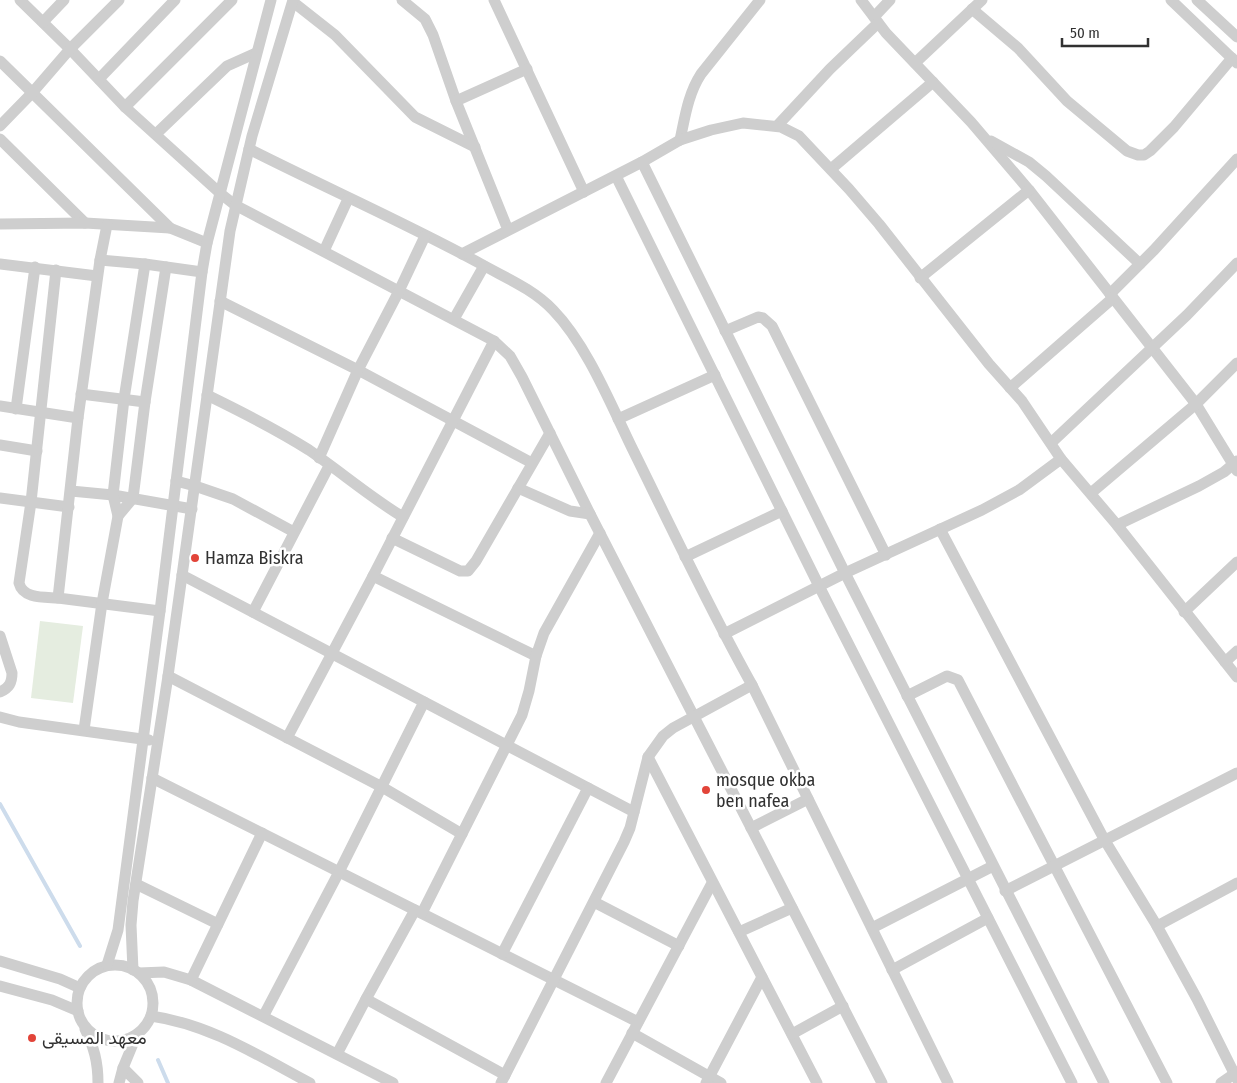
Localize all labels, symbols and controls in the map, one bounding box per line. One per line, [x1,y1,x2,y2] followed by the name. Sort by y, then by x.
[1062,15,1148,47] scale bar
[1070,24,1100,42] text: 50 m
[205,547,304,569] place label: Hamza Biskra
[189,552,201,564] marker: Hamza Biskra
[716,769,815,812] place label: mosque okba ben nafea
[700,784,712,796] marker: mosque okba ben nafea
[42,1027,147,1049] place label: معهد المسيقى
[26,1032,38,1044] marker: معهد المسيقى

